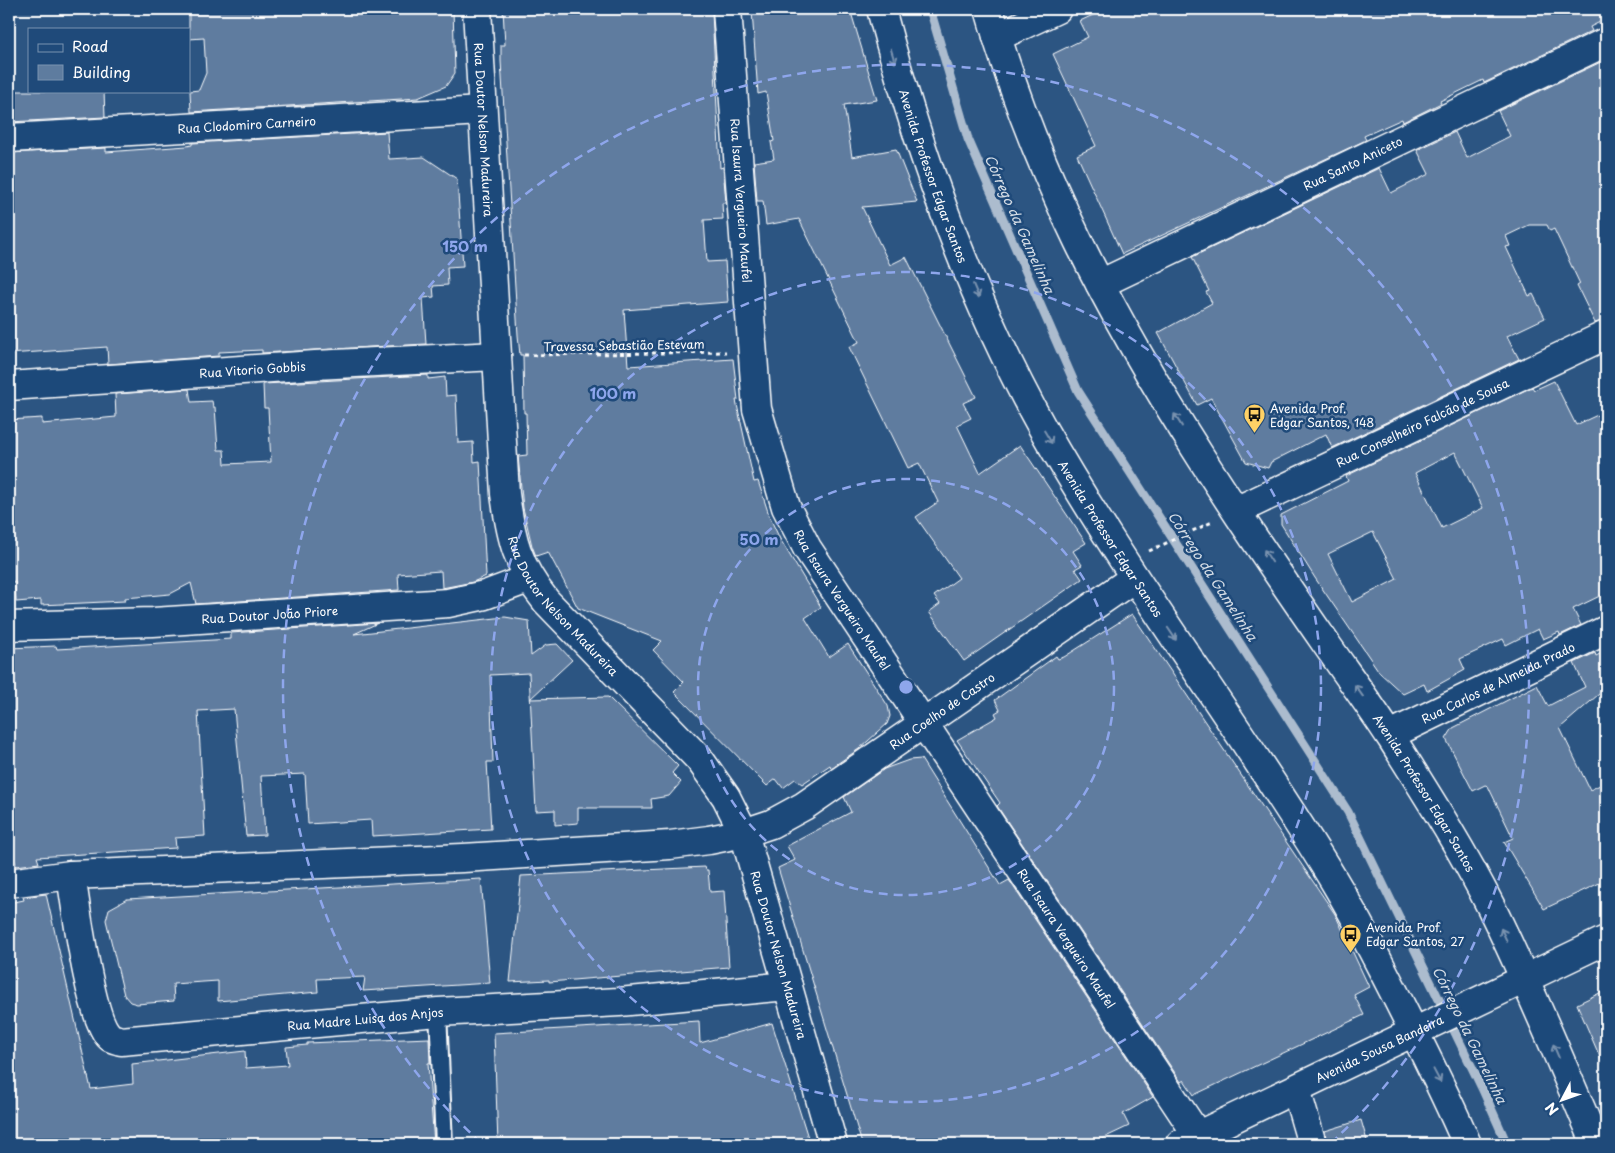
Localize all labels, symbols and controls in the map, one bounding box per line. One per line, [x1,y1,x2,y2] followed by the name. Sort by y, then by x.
[28,28,190,92] legend
[72,34,108,57] text: Road
[470,42,498,218] street label: Rua Doutor Nelson Madureira
[889,47,899,63] one-way arrow
[72,60,131,83] text: Building
[895,87,972,266] street label: Avenida Professor Edgar Santos
[177,111,317,137] street label: Rua Clodomiro Carneiro
[726,118,756,283] street label: Rua Isaura Vergueiro Maufel
[1300,132,1406,195] street label: Rua Santo Aniceto
[980,151,1061,298] water label: Córrego da Gamelinha
[442,234,488,257] text: 150 m
[973,284,982,299] one-way arrow
[543,335,705,355] street label: Travessa Sebastião Estevam
[199,357,307,382] street label: Rua Vitorio Gobbis
[1333,373,1512,471] street label: Rua Conselheiro Falcão de Sousa
[590,381,636,404] text: 100 m
[1270,399,1374,431] place label: Avenida Prof. Edgar Santos, 148
[1242,403,1266,434] bus stop icon: Avenida Prof. Edgar Santos, 148
[1173,414,1183,428] one-way arrow
[1044,429,1054,443] one-way arrow
[1054,457,1167,621] street label: Avenida Professor Edgar Santos
[1163,507,1264,646] water label: Córrego da Gamelinha
[790,526,895,674] street label: Rua Isaura Vergueiro Maufel
[740,527,778,550] text: 50 m
[504,534,623,680] street label: Rua Doutor Nelson Madureira
[1263,549,1273,563] one-way arrow
[201,601,339,628] street label: Rua Doutor João Priore
[1167,626,1177,640] one-way arrow
[1418,637,1578,728] street label: Rua Carlos de Almeida Prado
[885,668,999,754] street label: Rua Coelho de Castro
[897,678,915,696] centre of rings
[1354,684,1364,698] one-way arrow
[1369,710,1480,876] street label: Avenida Professor Edgar Santos
[1013,865,1120,1012] street label: Rua Isaura Vergueiro Maufel
[746,869,812,1042] street label: Rua Doutor Nelson Madureira
[1366,918,1464,950] place label: Avenida Prof. Edgar Santos, 27
[1338,922,1362,953] bus stop icon: Avenida Prof. Edgar Santos, 27
[1499,928,1509,943] one-way arrow
[1428,963,1513,1108] water label: Córrego da Gamelinha
[286,1003,444,1035] street label: Rua Madre Luisa dos Anjos
[1312,1010,1447,1087] street label: Avenida Sousa Bandeira
[1551,1044,1560,1059] one-way arrow
[1432,1068,1442,1083] one-way arrow
[1538,1076,1588,1126] north arrow
[1540,1098,1563,1120] text: N

